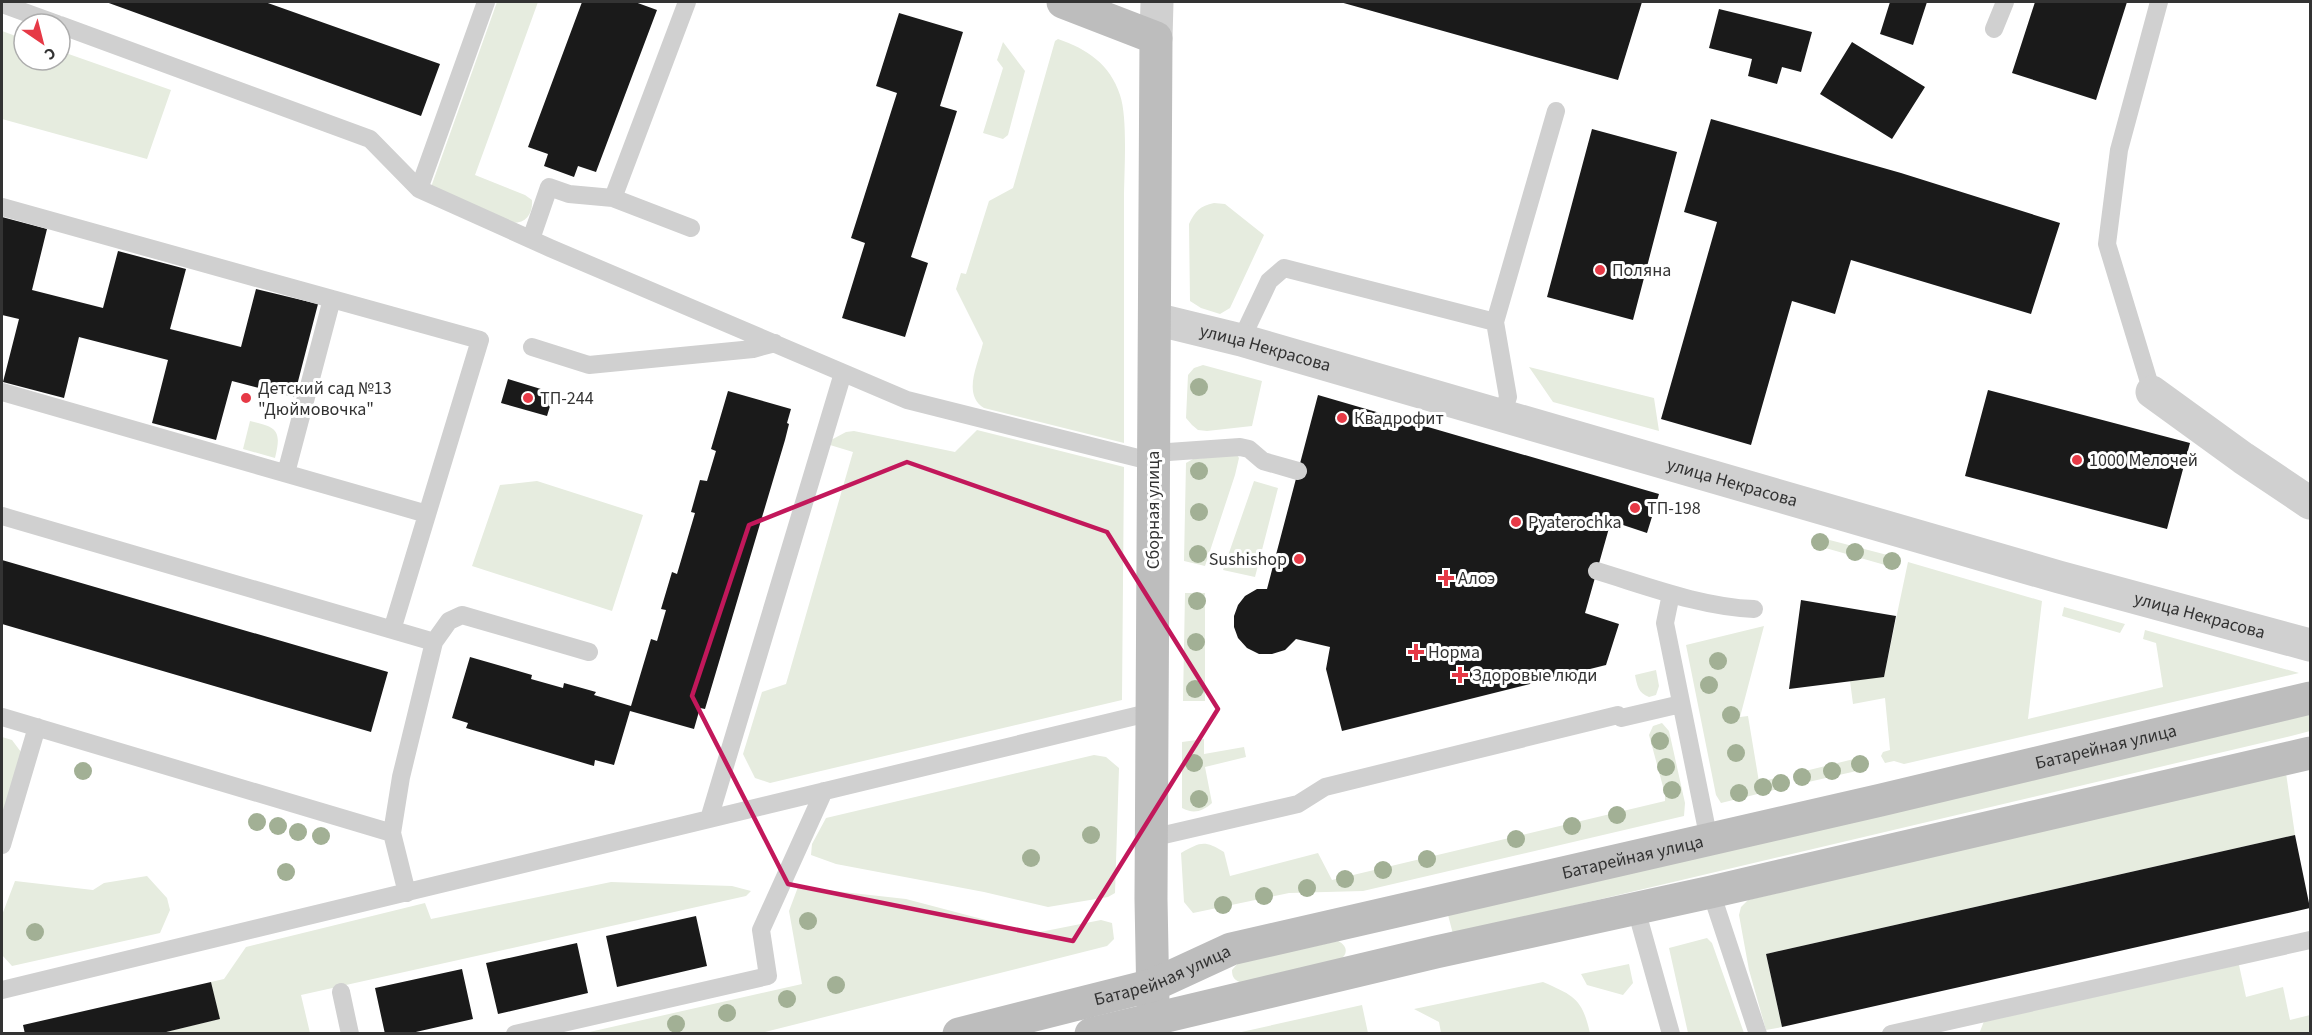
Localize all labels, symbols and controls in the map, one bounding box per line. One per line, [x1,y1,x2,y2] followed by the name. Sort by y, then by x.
[12,12,72,72] north arrow
[40,42,60,65] text: С
[1612,258,1671,283] place label: Поляна
[1593,263,1607,277] marker: Поляна
[1197,318,1334,378] street label: улица Некрасова
[258,376,392,422] place label: Детский сад №13 "Дюймовочка"
[540,386,594,411] place label: ТП-244
[239,391,253,405] marker: Детский сад №13 "Дюймовочка"
[521,391,535,405] marker: ТП-244
[1354,406,1444,431] place label: Квадрофит
[1335,411,1349,425] marker: Квадрофит
[2089,448,2198,473] place label: 1000 Мелочей
[1141,451,1166,569] street label: Сборная улица
[1664,452,1800,514] street label: улица Некрасова
[2070,453,2084,467] marker: 1000 Мелочей
[1647,496,1701,521] place label: ТП-198
[1628,501,1642,515] marker: ТП-198
[1528,510,1621,535] place label: Pyaterochka
[1509,515,1523,529] marker: Pyaterochka
[1209,547,1287,572] place label: Sushishop
[1292,552,1306,566] marker: Sushishop
[1458,566,1495,591] place label: Алоэ
[1439,571,1453,585] marker: Алоэ
[2131,586,2268,645] street label: улица Некрасова
[1428,640,1480,665] place label: Норма
[1409,645,1423,659] marker: Норма
[1472,663,1597,688] place label: Здоровые люди
[1453,668,1467,682] marker: Здоровые люди
[2033,718,2179,776] street label: Батарейная улица
[1559,829,1706,886] street label: Батарейная улица
[1091,939,1235,1012] street label: Батарейная улица

